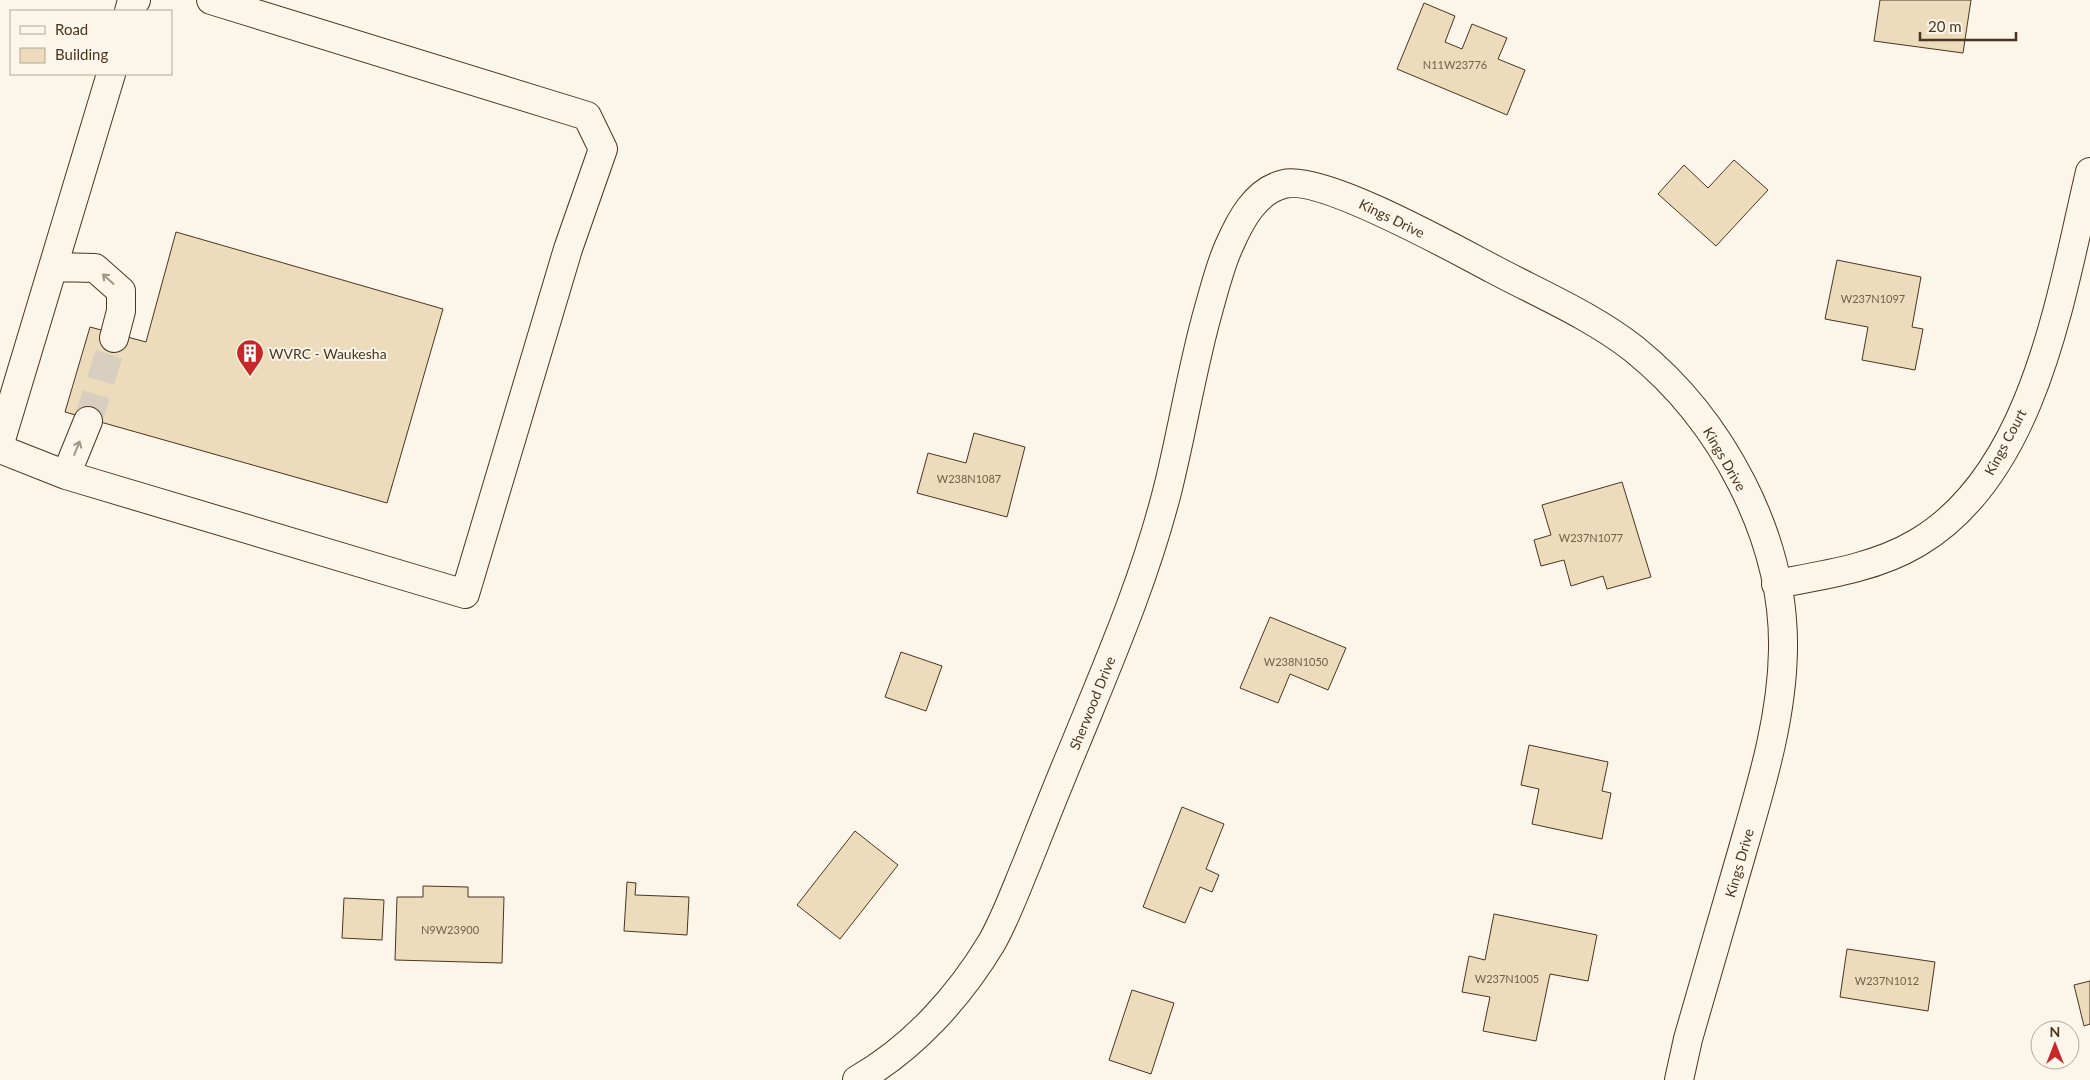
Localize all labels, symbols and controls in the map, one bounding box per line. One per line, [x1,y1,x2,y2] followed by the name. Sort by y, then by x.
[10,10,172,75] legend
[1920,10,2016,42] scale bar
[1928,17,1962,35] text: 20 m
[55,20,88,38] text: Road
[55,45,108,63] text: Building
[1423,58,1487,71] house number: N11W23776
[1356,195,1428,241] street label: Kings Drive
[101,273,114,285] one-way arrow
[1841,292,1905,305] house number: W237N1097
[235,338,265,377] building icon: WVRC - Waukesha
[269,345,387,362] place label: WVRC - Waukesha
[1980,406,2030,478] street label: Kings Court
[1700,424,1750,494] street label: Kings Drive
[73,441,82,456] one-way arrow
[937,472,1001,485] house number: W238N1087
[1559,531,1623,544] house number: W237N1077
[1066,654,1118,752] street label: Sherwood Drive
[1264,655,1329,668] house number: W238N1050
[1721,827,1757,899] street label: Kings Drive
[421,923,480,936] house number: N9W23900
[1475,972,1539,985] house number: W237N1005
[1855,974,1919,987] house number: W237N1012
[2030,1020,2080,1070] north arrow
[2050,1023,2060,1040] text: N

